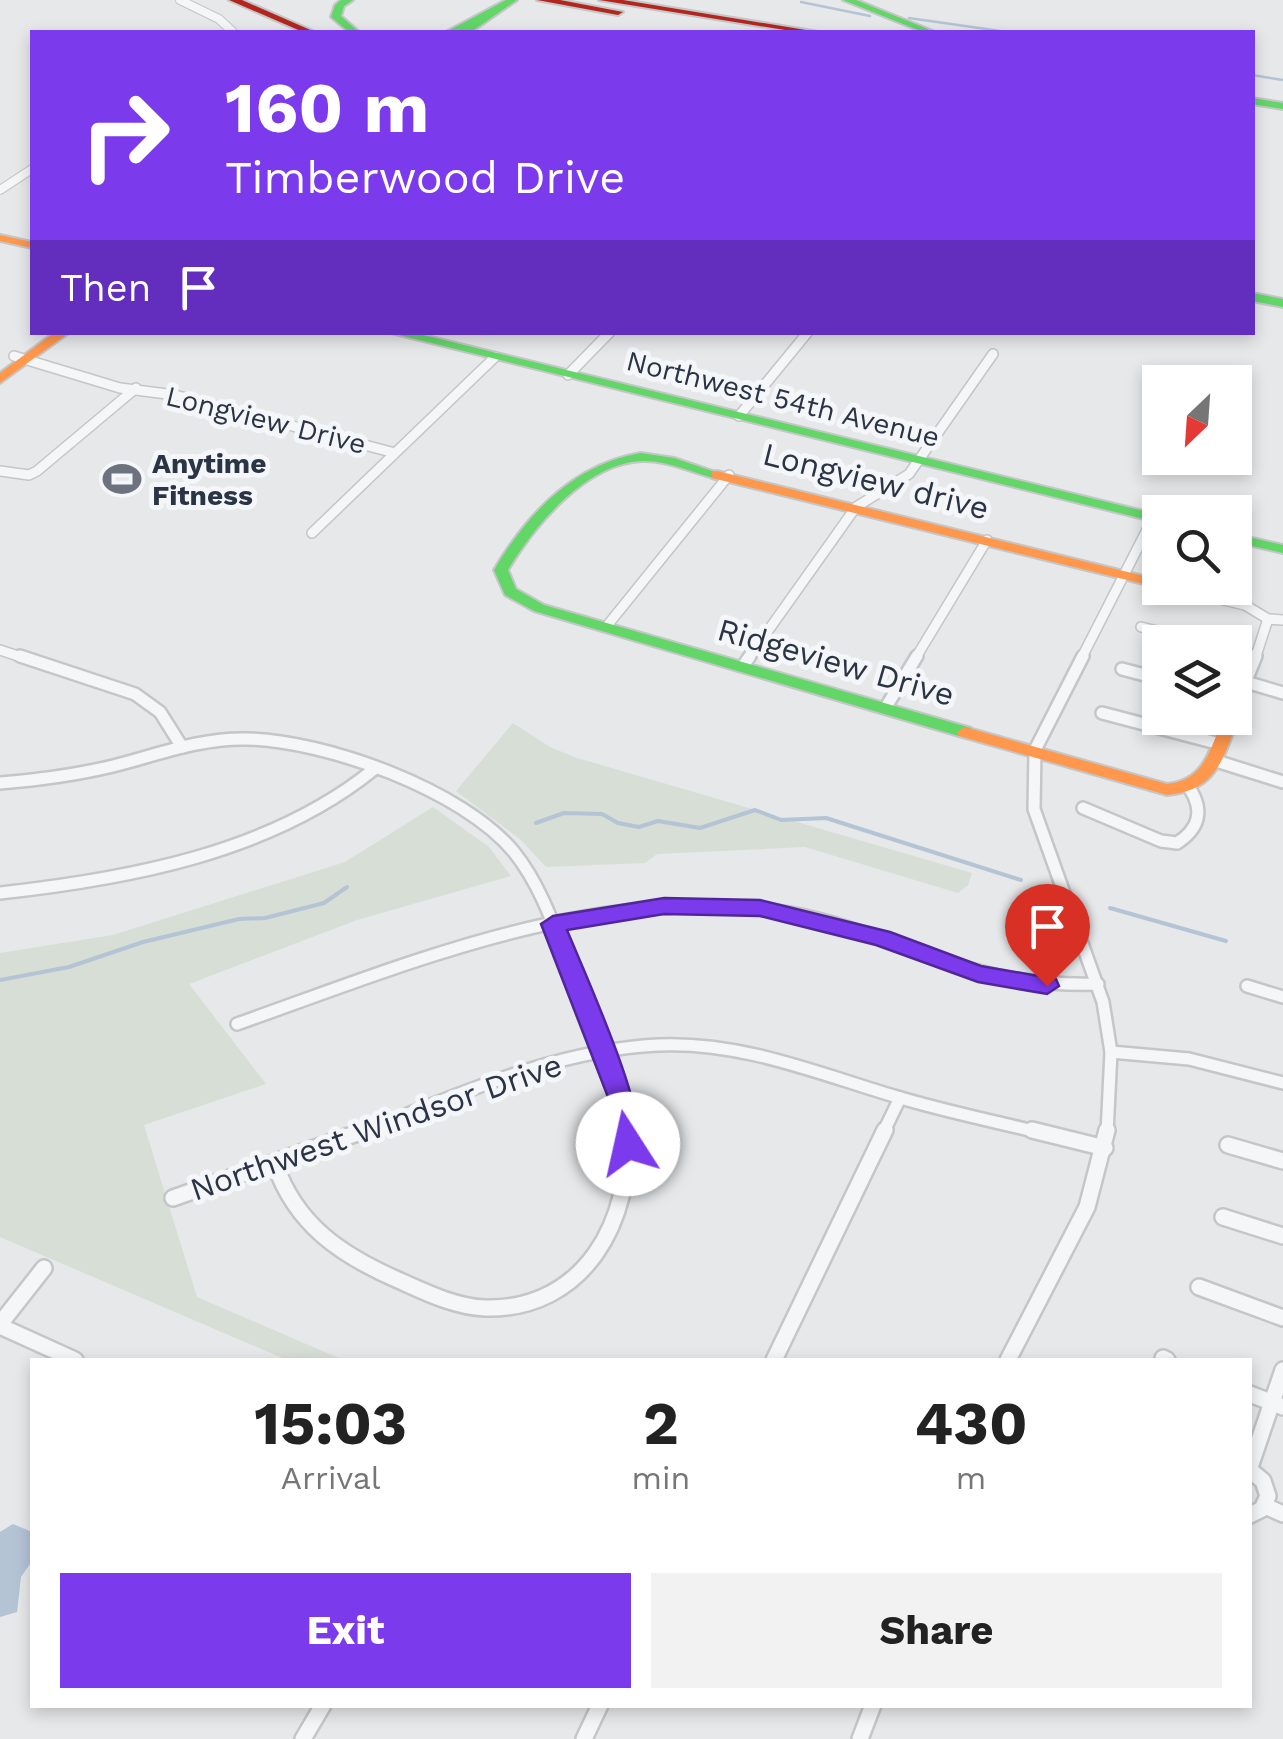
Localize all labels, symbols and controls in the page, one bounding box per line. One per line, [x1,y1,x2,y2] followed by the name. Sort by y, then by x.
[225,67,429,149] text: 160 m
[60,70,190,200] icon: right
[225,151,625,204] text: Timberwood Drive
[171,260,226,315] icon: arrive
[60,266,151,310] text: Then
[623,344,943,454] street label: Northwest 54th Avenue
[1142,365,1252,475] north arrow
[1142,365,1252,735] map controls
[162,379,370,461] street label: Longview Drive
[759,435,993,527] street label: Longview drive
[152,447,266,512] place label: Anytime Fitness
[101,458,143,500] sports icon: Anytime Fitness
[1142,495,1252,605] button: search
[713,610,959,714] street label: Ridgeview Drive
[1142,625,1252,735] button: layers
[1005,884,1090,987] pin
[1020,899,1075,954] icon: arrive
[185,1045,567,1209] street label: Northwest Windsor Drive
[576,1092,680,1196] position arrow
[254,1388,407,1459] text: 15:03
[643,1388,679,1459] text: 2
[915,1388,1028,1459] text: 430
[281,1459,381,1497] text: Arrival
[631,1459,690,1497] text: min
[956,1459,986,1497] text: m
[60,1573,631,1688] button: Exit
[651,1573,1222,1688] button: Share

